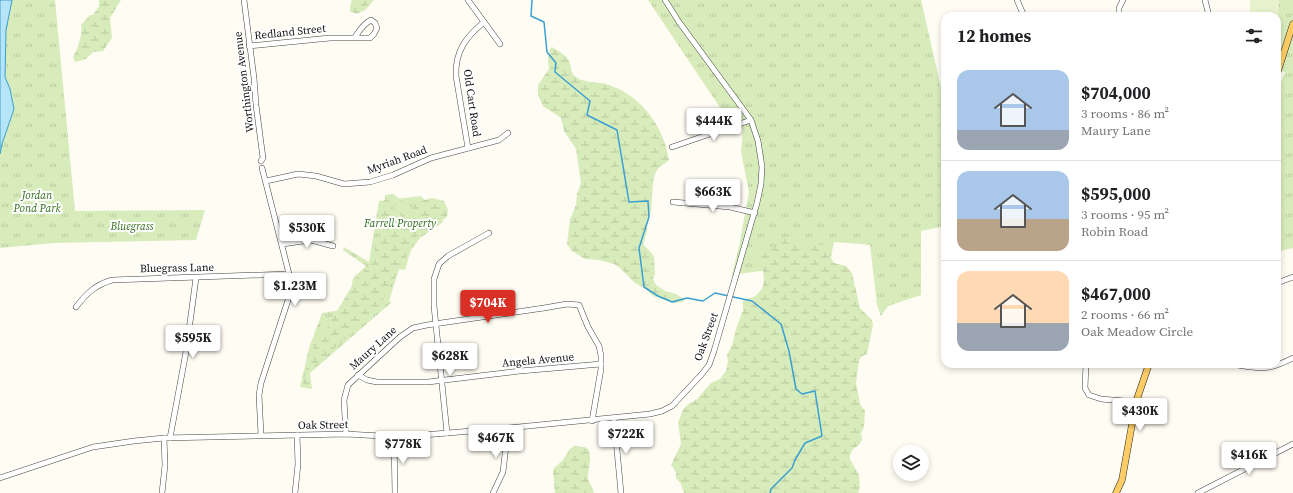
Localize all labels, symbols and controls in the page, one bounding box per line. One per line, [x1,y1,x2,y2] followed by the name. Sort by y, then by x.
[254,21,327,43] street label: Redland Street
[957,24,1031,48] text: 12 homes
[1243,25,1265,47] icon: filters
[230,30,258,133] street label: Worthington Avenue
[460,68,484,139] street label: Old Cart Road
[1081,81,1151,105] text: $704,000
[989,86,1037,134] icon: home
[1081,105,1169,122] text: 3 rooms · 86 m²
[686,108,742,142] pin: $444K
[695,112,733,129] text: $444K
[1081,122,1151,139] text: Maury Lane
[365,142,430,178] street label: Myriah Road
[685,179,741,213] pin: $663K
[1081,182,1151,206] text: $595,000
[694,183,732,200] text: $663K
[989,187,1037,235] icon: home
[12,188,61,216] park label: Jordan Pond Park
[1081,206,1169,223] text: 3 rooms · 95 m²
[279,215,335,249] pin: $530K
[363,216,437,231] park label: Farrell Property
[109,219,154,234] park label: Bluegrass
[288,219,326,236] text: $530K
[1081,223,1148,240] text: Robin Road
[140,260,215,276] street label: Bluegrass Lane
[262,273,328,307] pin: $1.23M
[273,277,317,294] text: $1.23M
[1081,282,1151,306] text: $467,000
[989,287,1037,335] icon: home
[460,290,516,324] pin: $704K
[469,294,507,311] text: $704K
[1081,306,1169,323] text: 2 rooms · 66 m²
[690,310,722,363] street label: Oak Street
[346,322,400,373] street label: Maury Lane
[1081,323,1193,340] text: Oak Meadow Circle
[165,325,221,359] pin: $595K
[174,329,212,346] text: $595K
[422,343,478,377] pin: $628K
[431,347,469,364] text: $628K
[501,349,575,371] street label: Angela Avenue
[1112,398,1168,432] pin: $430K
[1121,402,1159,419] text: $430K
[298,417,349,433] street label: Oak Street
[598,421,654,455] pin: $722K
[468,425,524,459] pin: $467K
[607,425,645,442] text: $722K
[477,429,515,446] text: $467K
[375,431,431,465] pin: $778K
[384,435,422,452] text: $778K
[1221,442,1277,476] pin: $416K
[893,445,929,481] map controls
[893,445,929,481] button: layers
[1230,446,1268,463] text: $416K

